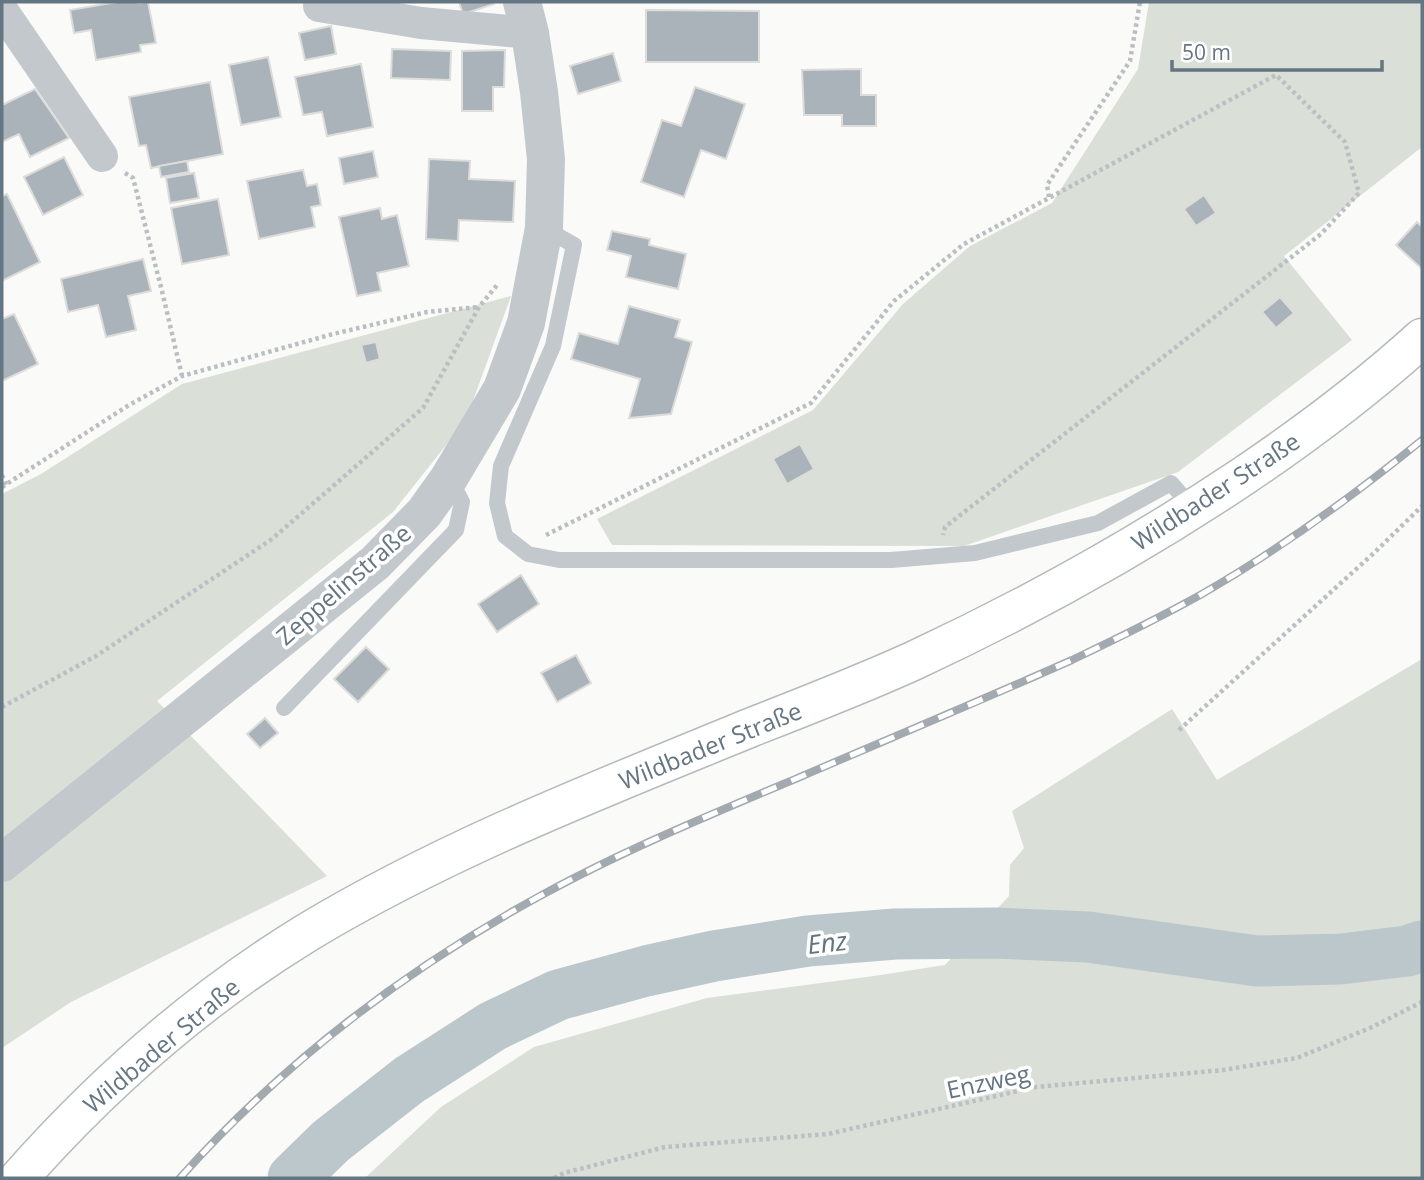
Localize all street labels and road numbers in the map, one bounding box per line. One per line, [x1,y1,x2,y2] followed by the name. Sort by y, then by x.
[1124,424,1306,558] street label: Wildbader Straße
[269,516,417,652] street label: Zeppelinstraße
[614,693,806,797] street label: Wildbader Straße
[76,970,246,1120] street label: Wildbader Straße
[943,1056,1033,1106] street label: Enzweg

